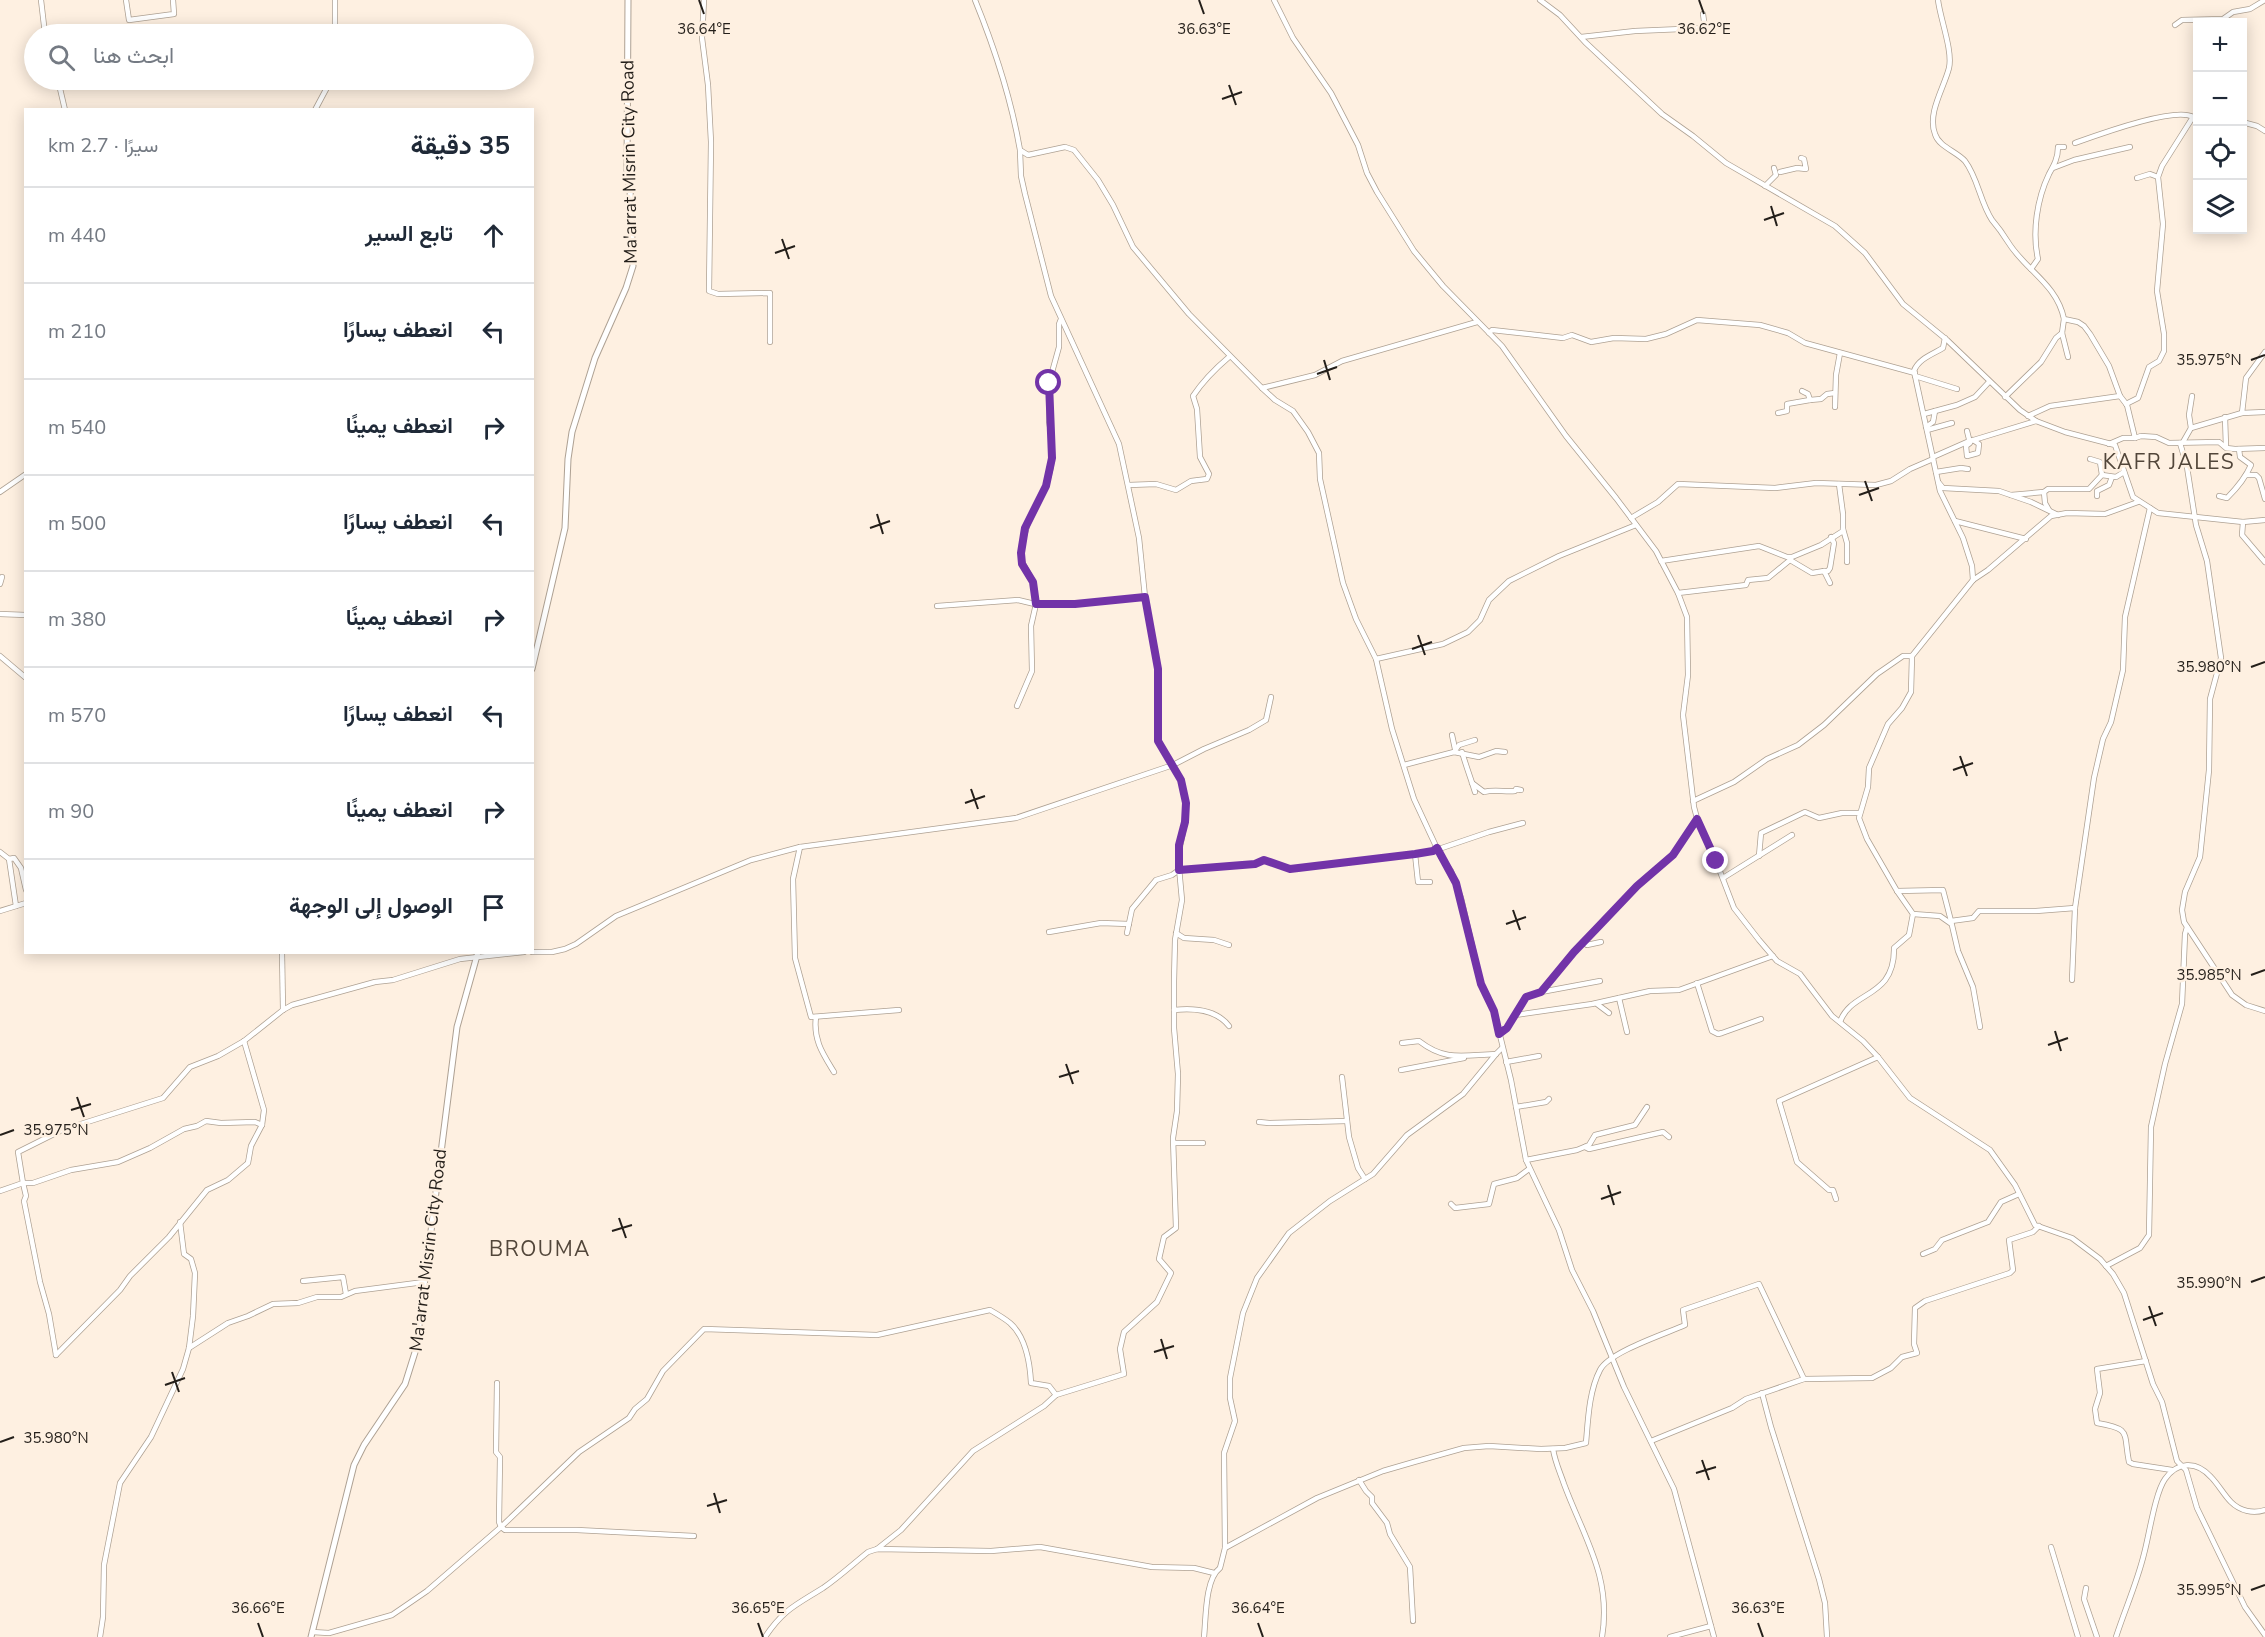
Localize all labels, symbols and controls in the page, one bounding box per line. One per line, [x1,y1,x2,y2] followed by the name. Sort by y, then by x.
[2193,18,2247,234] map controls
[2193,18,2247,72] button: +
[677,19,731,39] text: 36.64°E
[1177,19,1231,39] text: 36.63°E
[1677,19,1731,39] text: 36.62°E
[24,24,534,90] search box
[45,41,78,74] icon: search
[93,41,174,71] text: ابحث هنا
[615,60,643,264] street label: Ma'arrat Misrin City Road
[2193,72,2247,126] button: −
[2193,126,2247,180] button: locate
[410,128,510,163] text: 35 دقيقة
[48,132,158,159] text: سيرًا · 2.7 km
[2193,180,2247,234] button: layers
[365,219,453,249] text: تابع السير
[477,219,510,252] icon: ahead
[48,222,106,249] text: 440 m
[343,315,453,345] text: انعطف يسارًا
[477,315,510,348] icon: left
[48,318,106,345] text: 210 m
[2176,350,2242,370] text: 35.975°N
[1035,369,1061,395] route start
[346,411,453,441] text: انعطف يمينًا
[477,411,510,444] icon: right
[48,414,106,441] text: 540 m
[2103,448,2235,476] district label: KAFR JALES
[343,507,453,537] text: انعطف يسارًا
[477,507,510,540] icon: left
[48,510,106,537] text: 500 m
[346,603,453,633] text: انعطف يمينًا
[477,603,510,636] icon: right
[48,606,106,633] text: 380 m
[2176,657,2242,677] text: 35.980°N
[343,699,453,729] text: انعطف يسارًا
[477,699,510,732] icon: left
[48,702,106,729] text: 570 m
[346,795,453,825] text: انعطف يمينًا
[477,795,510,828] icon: right
[48,798,94,825] text: 90 m
[1702,847,1728,873] route end
[289,891,453,921] text: الوصول إلى الوجهة
[477,891,510,924] icon: arrive
[2176,965,2242,985] text: 35.985°N
[23,1120,89,1140] text: 35.975°N
[404,1147,452,1353] street label: Ma'arrat Misrin City Road
[489,1235,591,1263] district label: BROUMA
[2176,1273,2242,1293] text: 35.990°N
[23,1428,89,1448] text: 35.980°N
[2176,1580,2242,1600] text: 35.995°N
[231,1598,285,1618] text: 36.66°E
[731,1598,785,1618] text: 36.65°E
[1231,1598,1285,1618] text: 36.64°E
[1731,1598,1785,1618] text: 36.63°E

